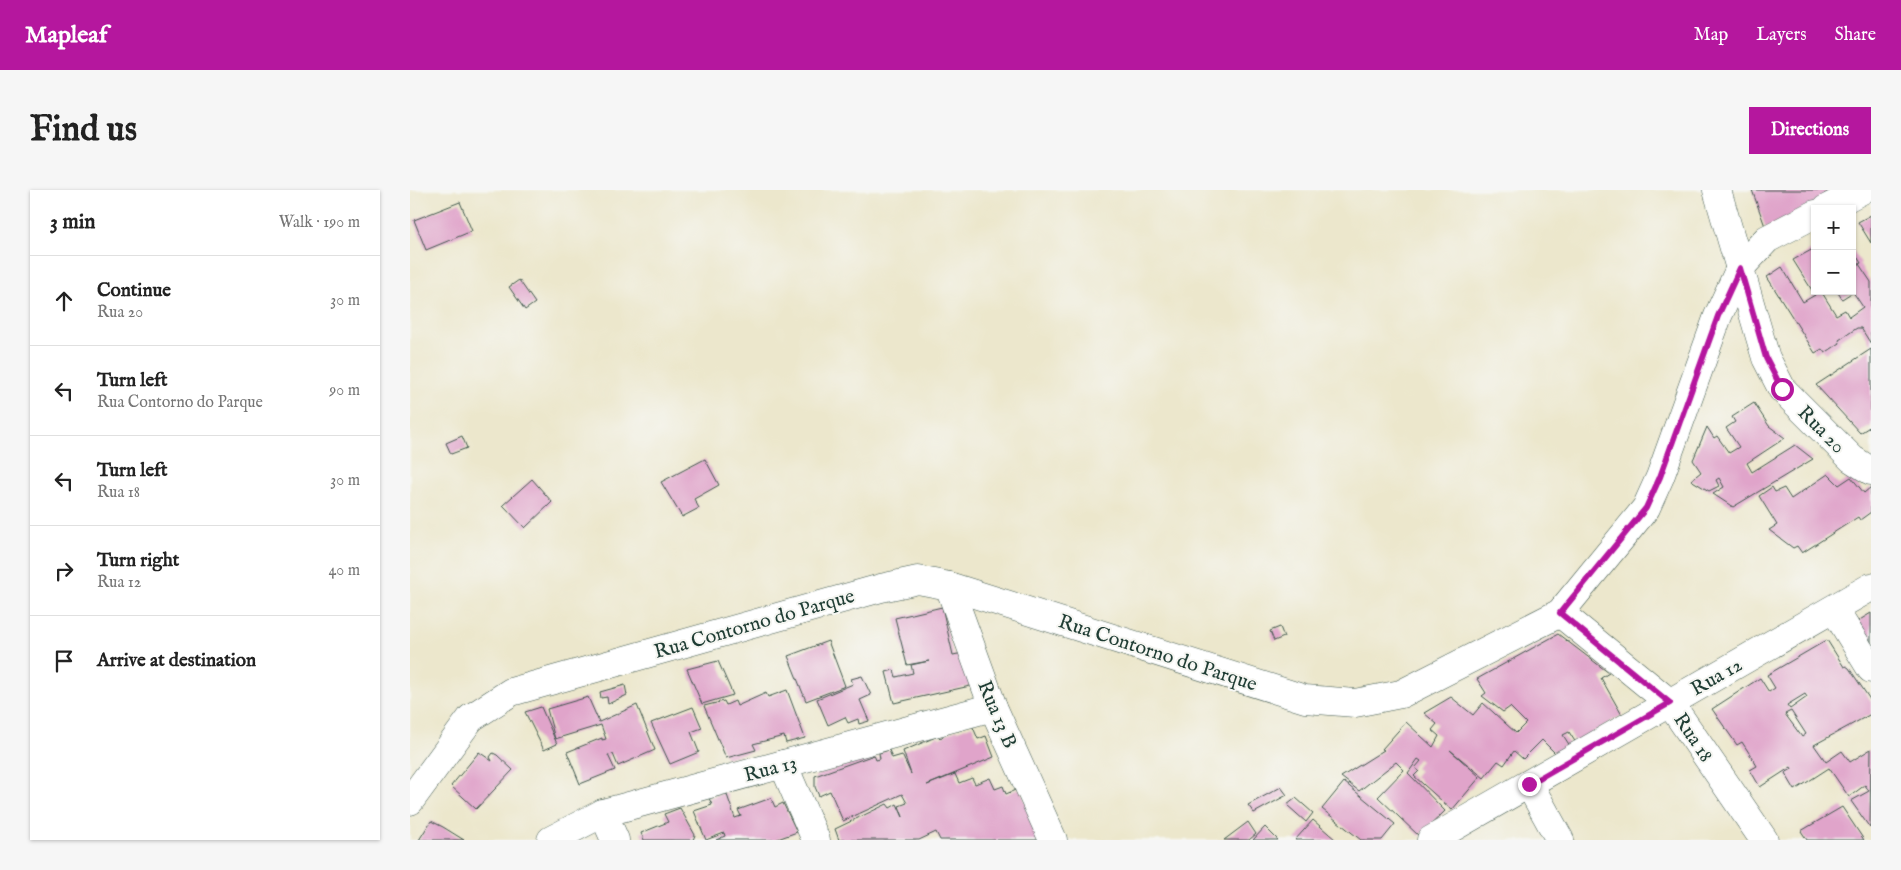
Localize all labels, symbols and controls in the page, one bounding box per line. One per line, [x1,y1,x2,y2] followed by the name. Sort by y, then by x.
[25,20,107,51] text: Mapleaf
[1694,24,1728,47] text: Map
[1756,24,1807,47] text: Layers
[1835,24,1876,47] text: Share
[1749,107,1871,154] button: Directions
[30,108,137,153] text: Find us
[1811,205,1856,295] map controls
[1811,205,1856,250] button: +
[50,209,95,236] text: 3 min
[279,213,360,233] text: Walk · 190 m
[1811,250,1856,295] button: −
[97,279,171,303] text: Continue
[50,287,78,315] icon: ahead
[330,291,360,311] text: 30 m
[97,303,143,323] text: Rua 20
[97,369,168,393] text: Turn left
[50,377,78,405] icon: left
[1771,378,1794,401] route start
[329,381,360,401] text: 90 m
[97,393,263,413] text: Rua Contorno do Parque
[1792,401,1850,459] street label: Rua 20
[97,459,168,483] text: Turn left
[50,467,78,495] icon: left
[330,471,360,491] text: 30 m
[97,483,140,503] text: Rua 18
[97,549,179,573] text: Turn right
[50,557,78,585] icon: right
[328,561,360,581] text: 40 m
[97,573,141,593] text: Rua 12
[651,584,858,665] street label: Rua Contorno do Parque
[1055,609,1260,697] street label: Rua Contorno do Parque
[50,647,78,675] icon: arrive
[97,649,256,673] text: Arrive at destination
[1687,653,1747,702] street label: Rua 12
[971,677,1022,752] street label: Rua 13 B
[1667,709,1718,767] street label: Rua 18
[741,750,799,788] street label: Rua 13
[1518,773,1541,796] route end

